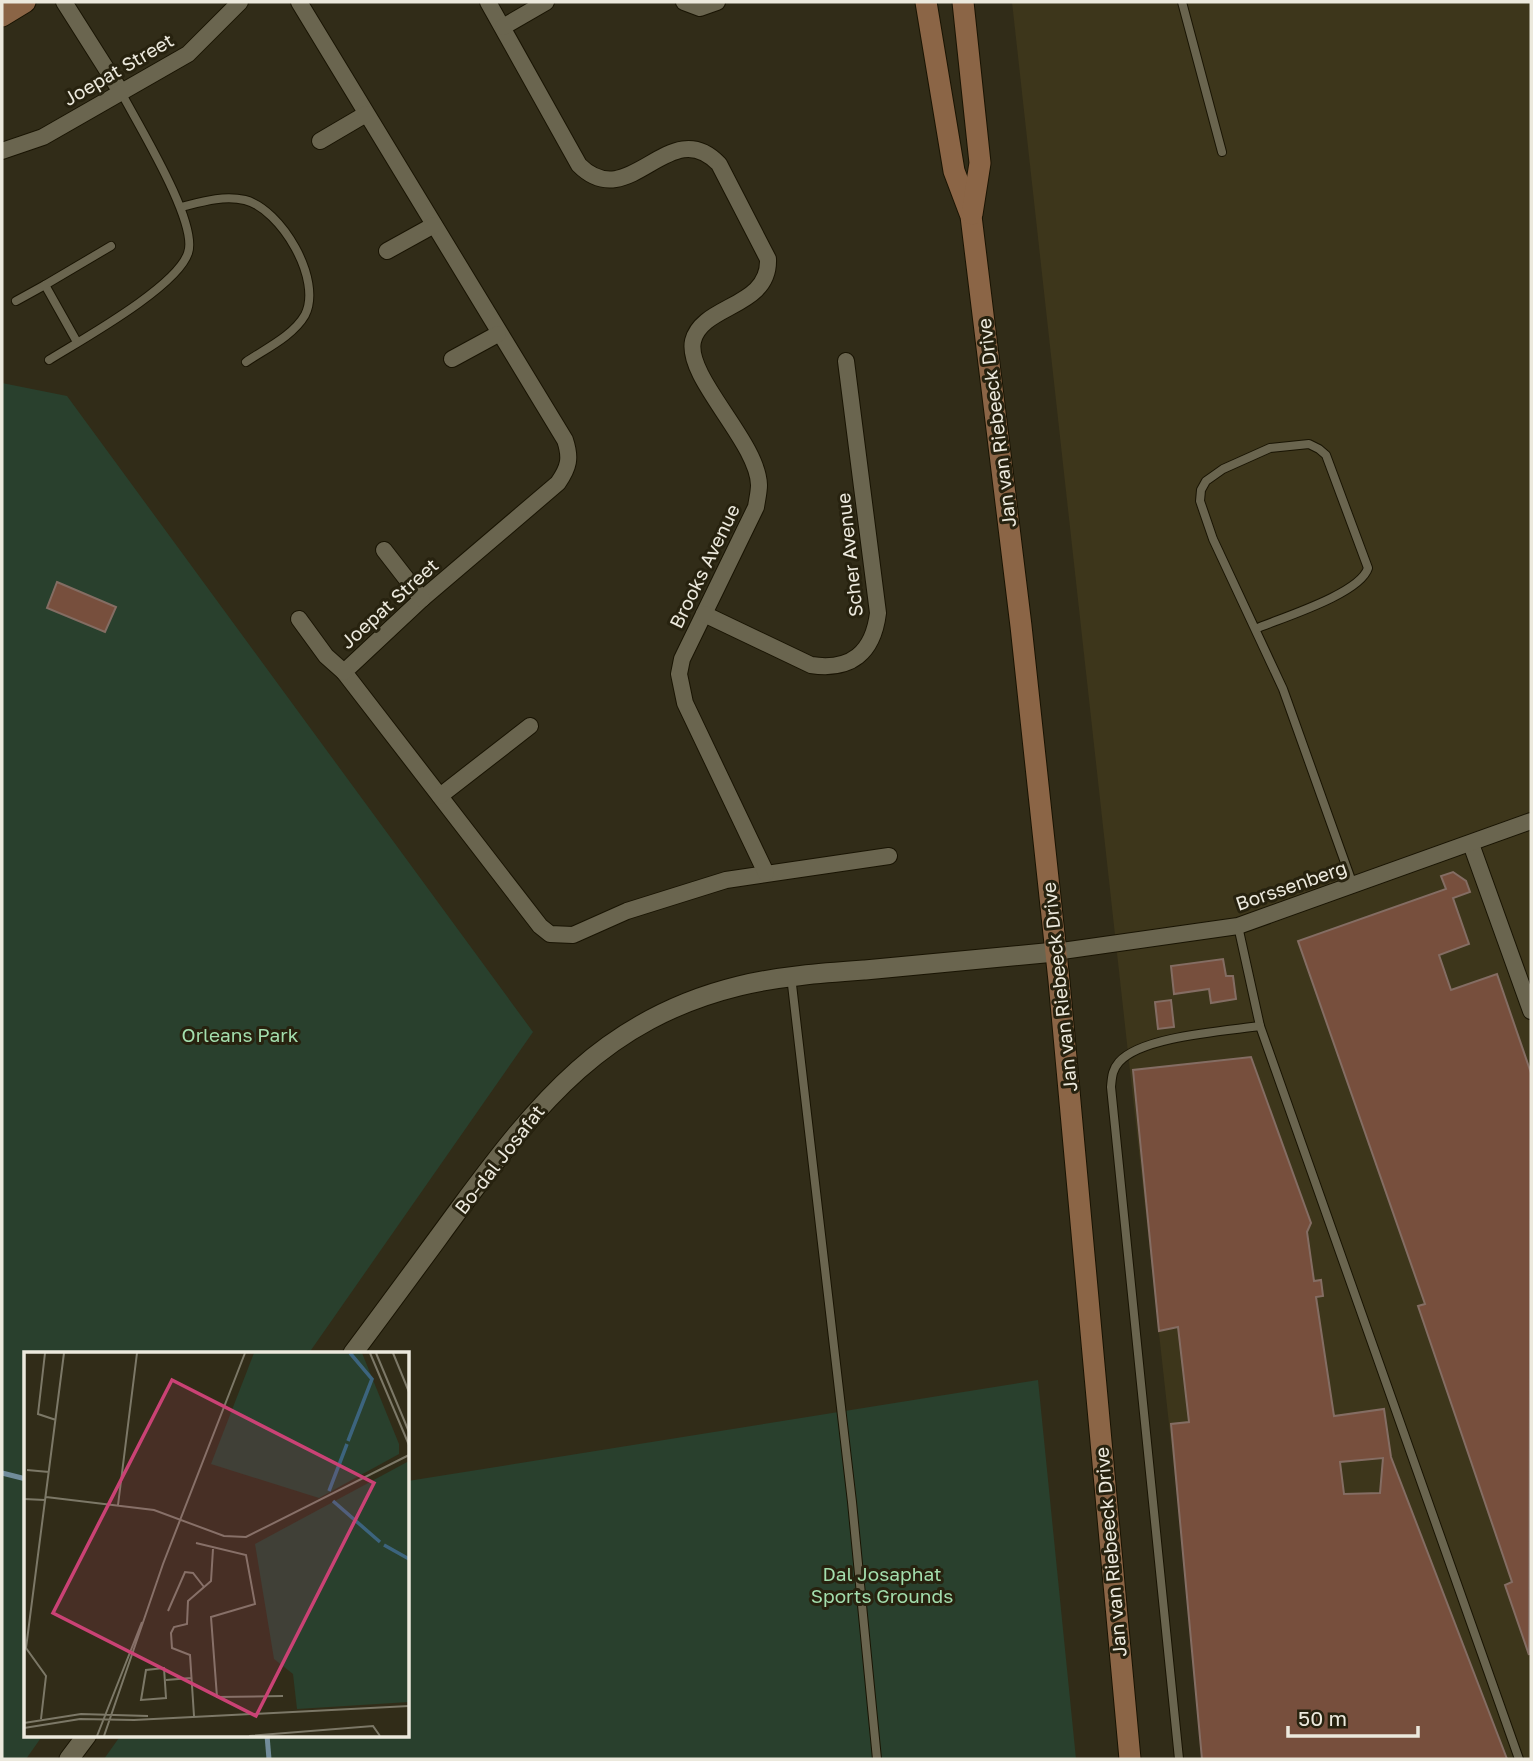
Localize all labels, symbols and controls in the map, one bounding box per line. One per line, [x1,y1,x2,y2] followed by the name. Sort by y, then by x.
[59,28,177,110] street label: Joepat Street
[972,317,1020,529] street label: Jan van Riebeeck Drive
[831,492,867,618] street label: Scher Avenue
[664,500,744,632] street label: Brooks Avenue
[335,553,443,653] street label: Joepat Street
[1232,855,1350,915] street label: Borssenberg
[1037,881,1081,1093] street label: Jan van Riebeeck Drive
[182,1023,299,1046] park label: Orleans Park
[449,1100,549,1218] street label: Bo-dal Josafat
[24,1352,410,1736] inset map
[1089,1446,1131,1658] street label: Jan van Riebeeck Drive
[811,1562,953,1607] park label: Dal Josaphat Sports Grounds
[1288,1694,1418,1738] scale bar
[1298,1705,1347,1731] text: 50 m

